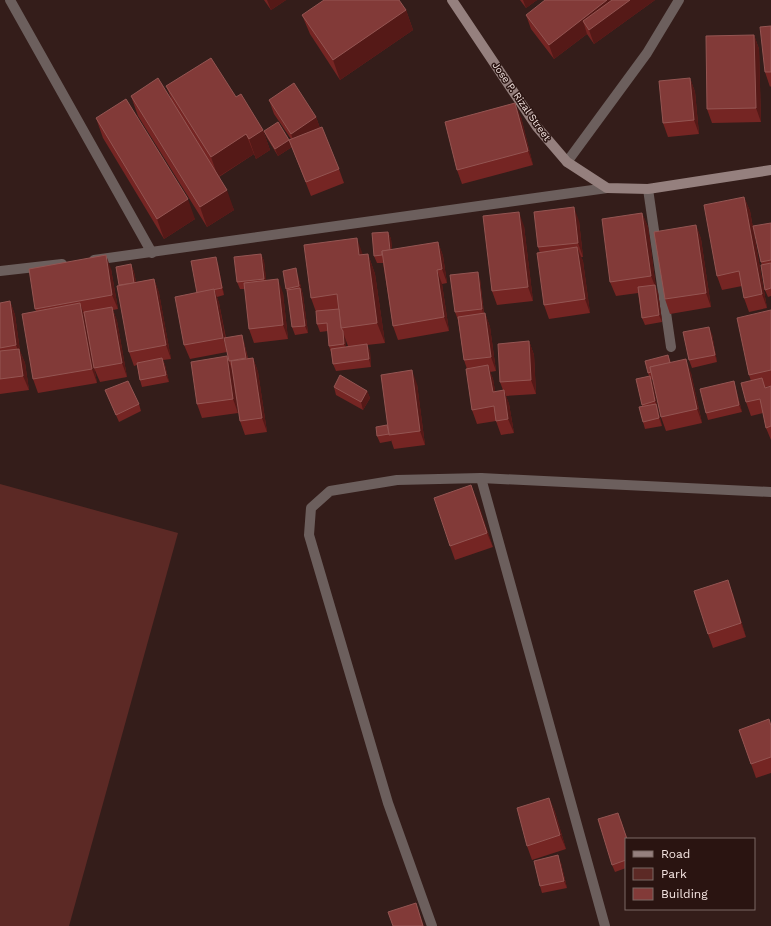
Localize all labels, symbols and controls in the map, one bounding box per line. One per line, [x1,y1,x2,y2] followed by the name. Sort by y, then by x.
[490,60,553,143] street label: Jose P. Rizal Street
[625,838,755,910] legend
[661,847,690,861] text: Road
[661,867,687,881] text: Park
[661,887,708,901] text: Building

